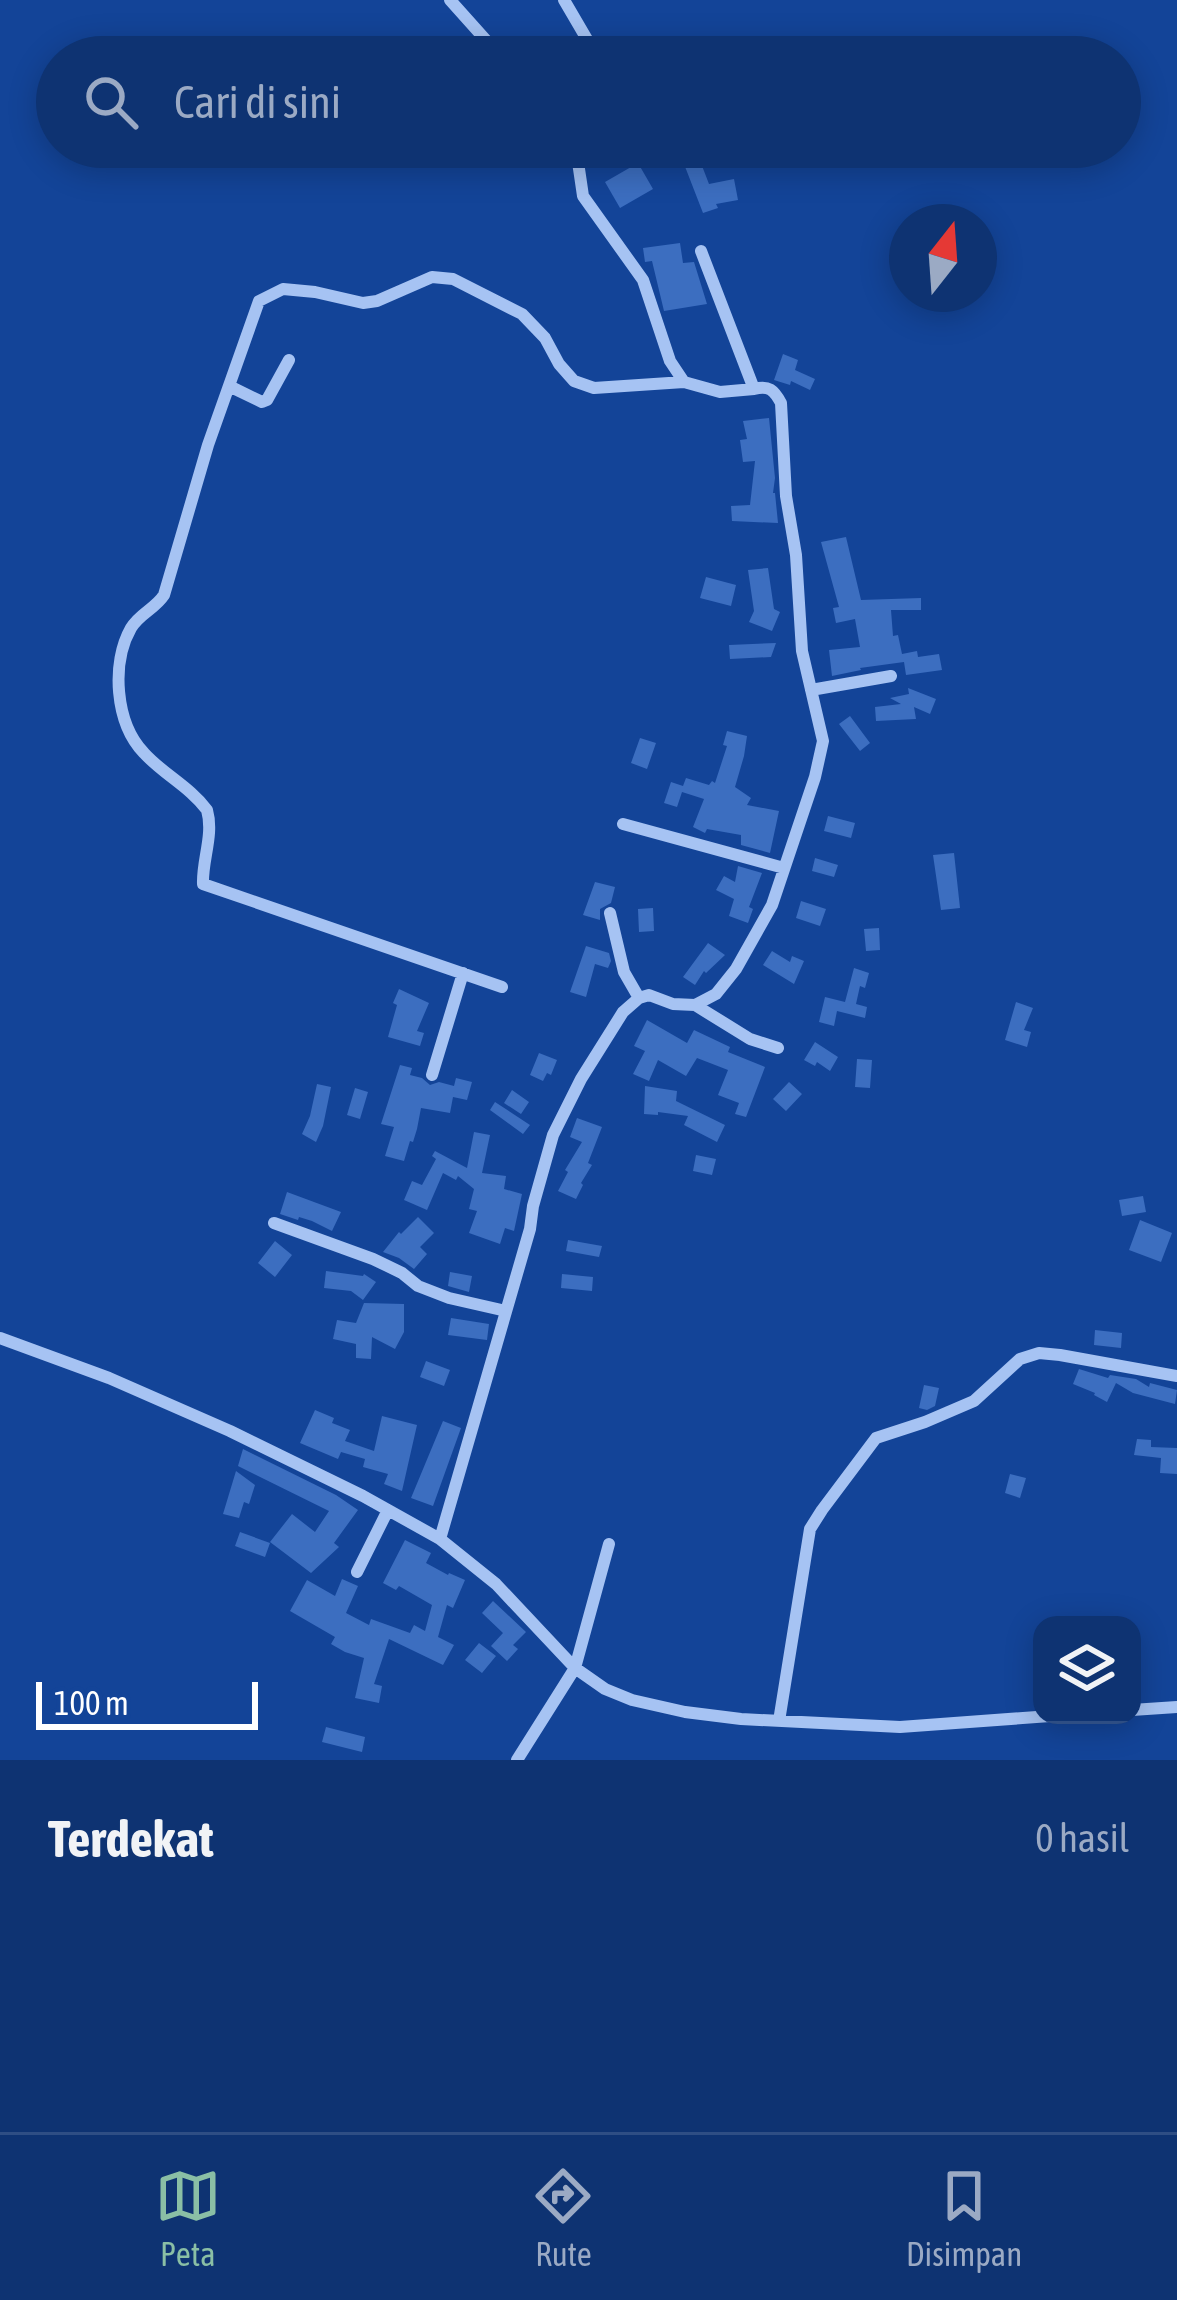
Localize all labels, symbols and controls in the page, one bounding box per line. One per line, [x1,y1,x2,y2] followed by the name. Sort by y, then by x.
[36,36,1141,168] search box
[78,69,144,135] icon: search
[174,76,341,128] text: Cari di sini
[889,204,997,312] north arrow
[1033,1616,1141,1724] map controls
[1033,1616,1141,1724] button: layers
[36,1676,258,1729] scale bar
[54,1684,129,1722] text: 100 m
[48,1809,214,1868] text: Terdekat
[1035,1816,1129,1860] text: 0 hasil
[155,2163,221,2273] tab: Peta
[530,2163,596,2273] tab: Rute
[906,2163,1022,2273] tab: Disimpan

